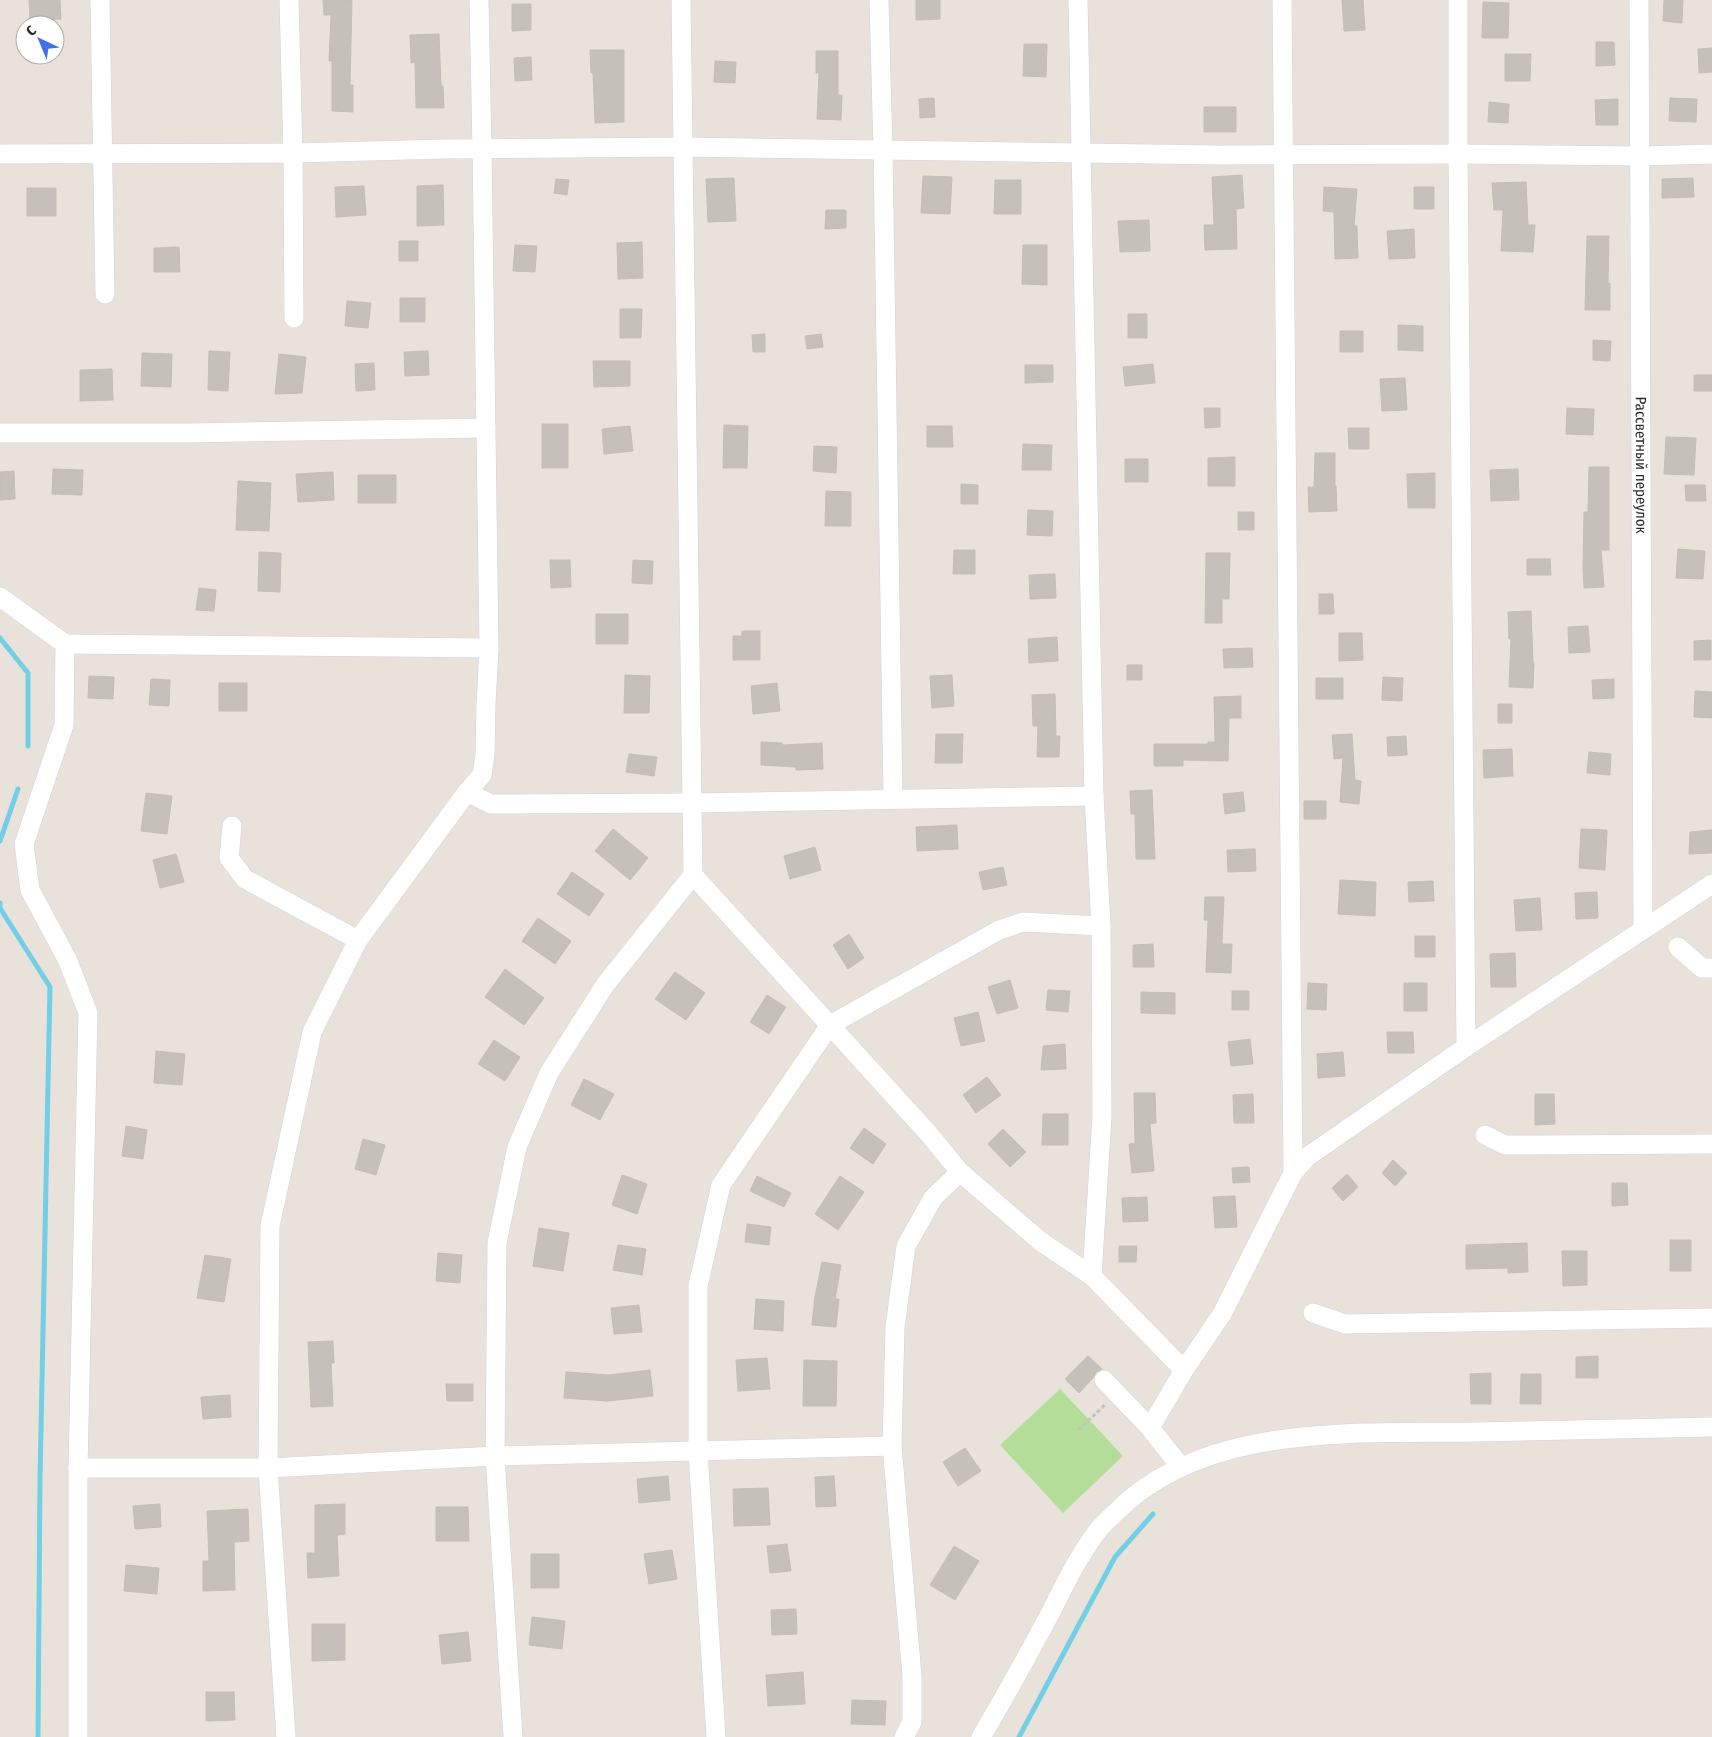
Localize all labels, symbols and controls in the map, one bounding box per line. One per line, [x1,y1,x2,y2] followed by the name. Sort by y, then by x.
[15,15,65,65] north arrow
[23,22,40,40] text: С
[1632,396,1650,534] street label: Рассветный переулок

